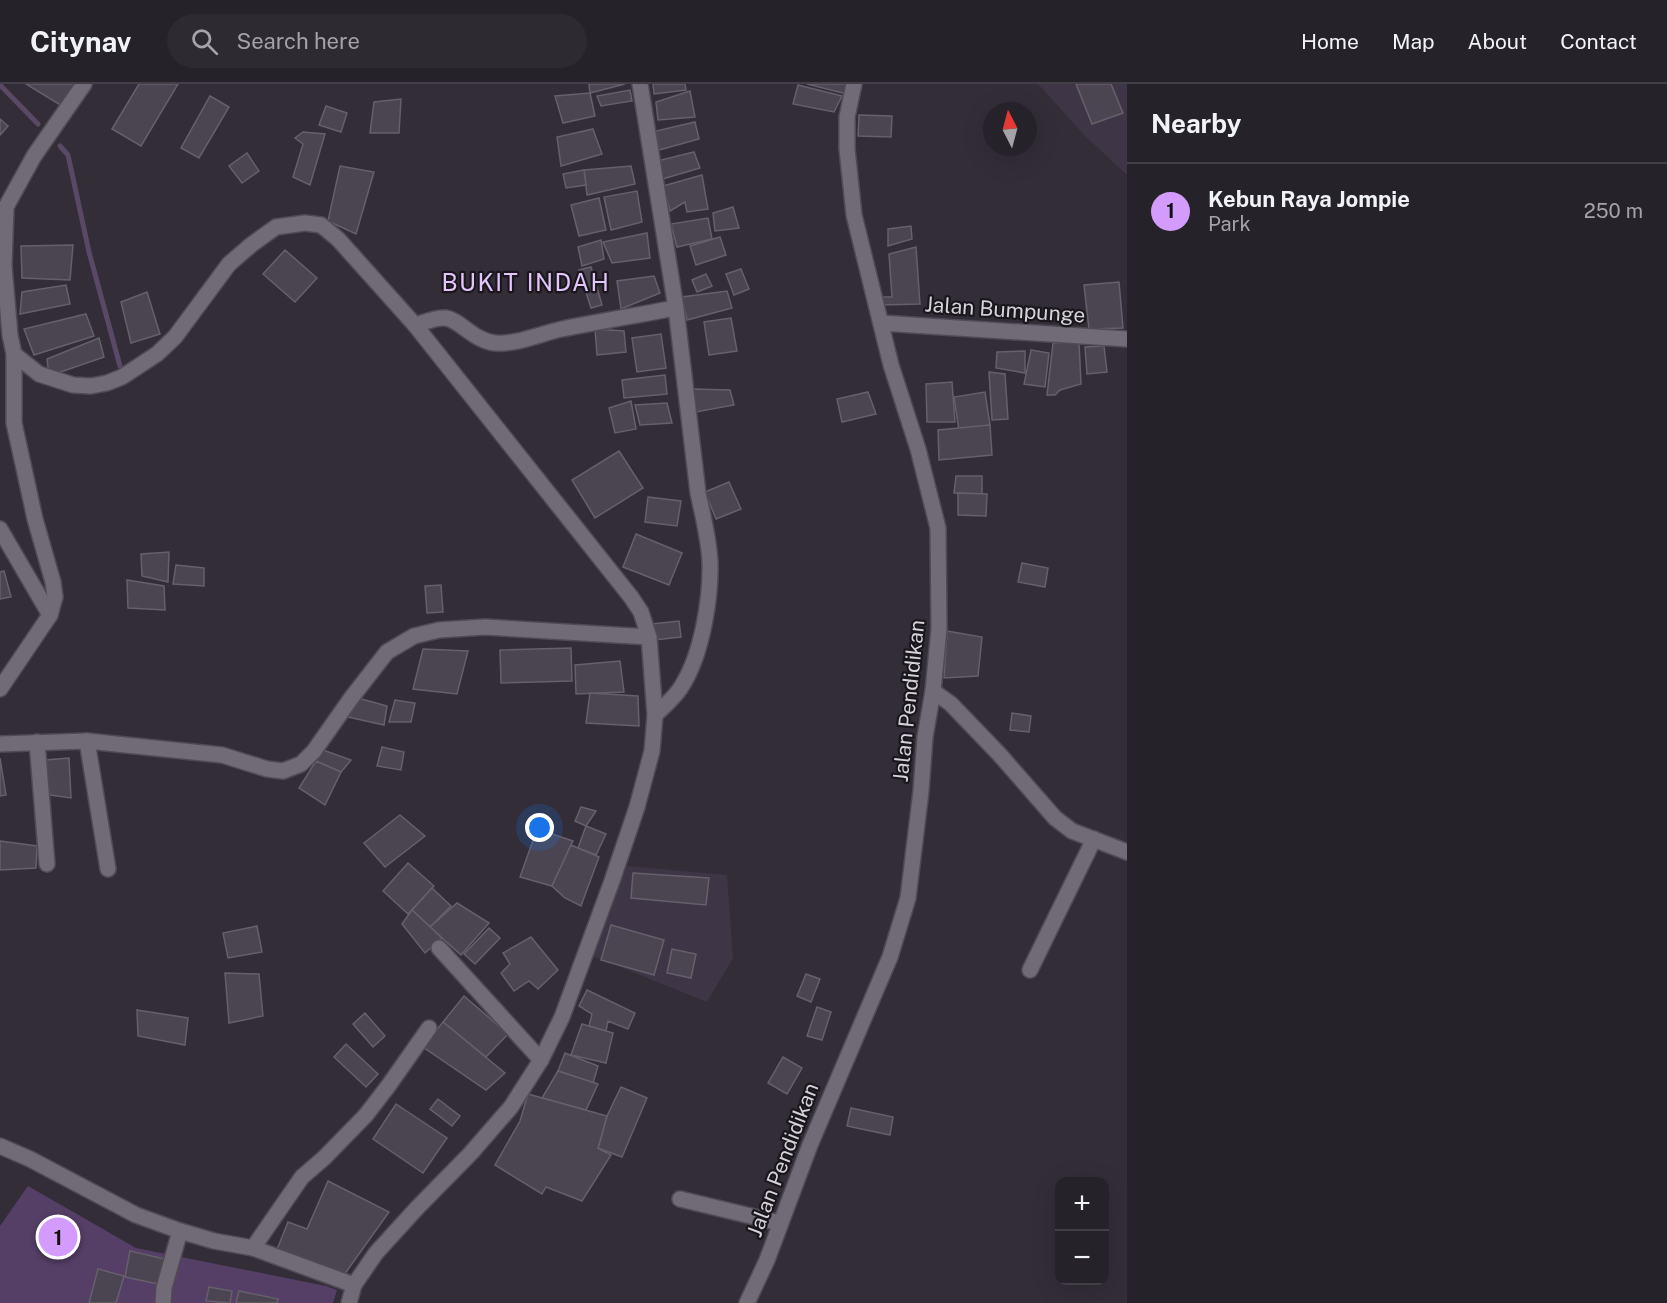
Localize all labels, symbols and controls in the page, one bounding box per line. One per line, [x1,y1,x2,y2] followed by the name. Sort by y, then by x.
[167,14,587,68] search box
[30,25,131,58] text: Citynav
[188,25,221,58] icon: search
[236,28,360,54] text: Search here
[1301,29,1359,54] text: Home
[1392,29,1435,54] text: Map
[1468,29,1527,54] text: About
[1560,29,1637,54] text: Contact
[983,102,1037,156] north arrow
[1151,108,1241,139] text: Nearby
[1208,186,1410,212] text: Kebun Raya Jompie
[1166,199,1175,223] text: 1
[1584,199,1643,223] text: 250 m
[1208,212,1251,236] text: Park
[442,268,610,296] district label: BUKIT INDAH
[924,291,1086,328] street label: Jalan Bumpunge
[888,619,929,783] street label: Jalan Pendidikan
[525,813,554,842] your location
[742,1079,823,1240] street label: Jalan Pendidikan
[1055,1177,1109,1285] map controls
[1055,1177,1109,1231] button: +
[38,1214,78,1260] pin: 1
[1055,1231,1109,1285] button: −

